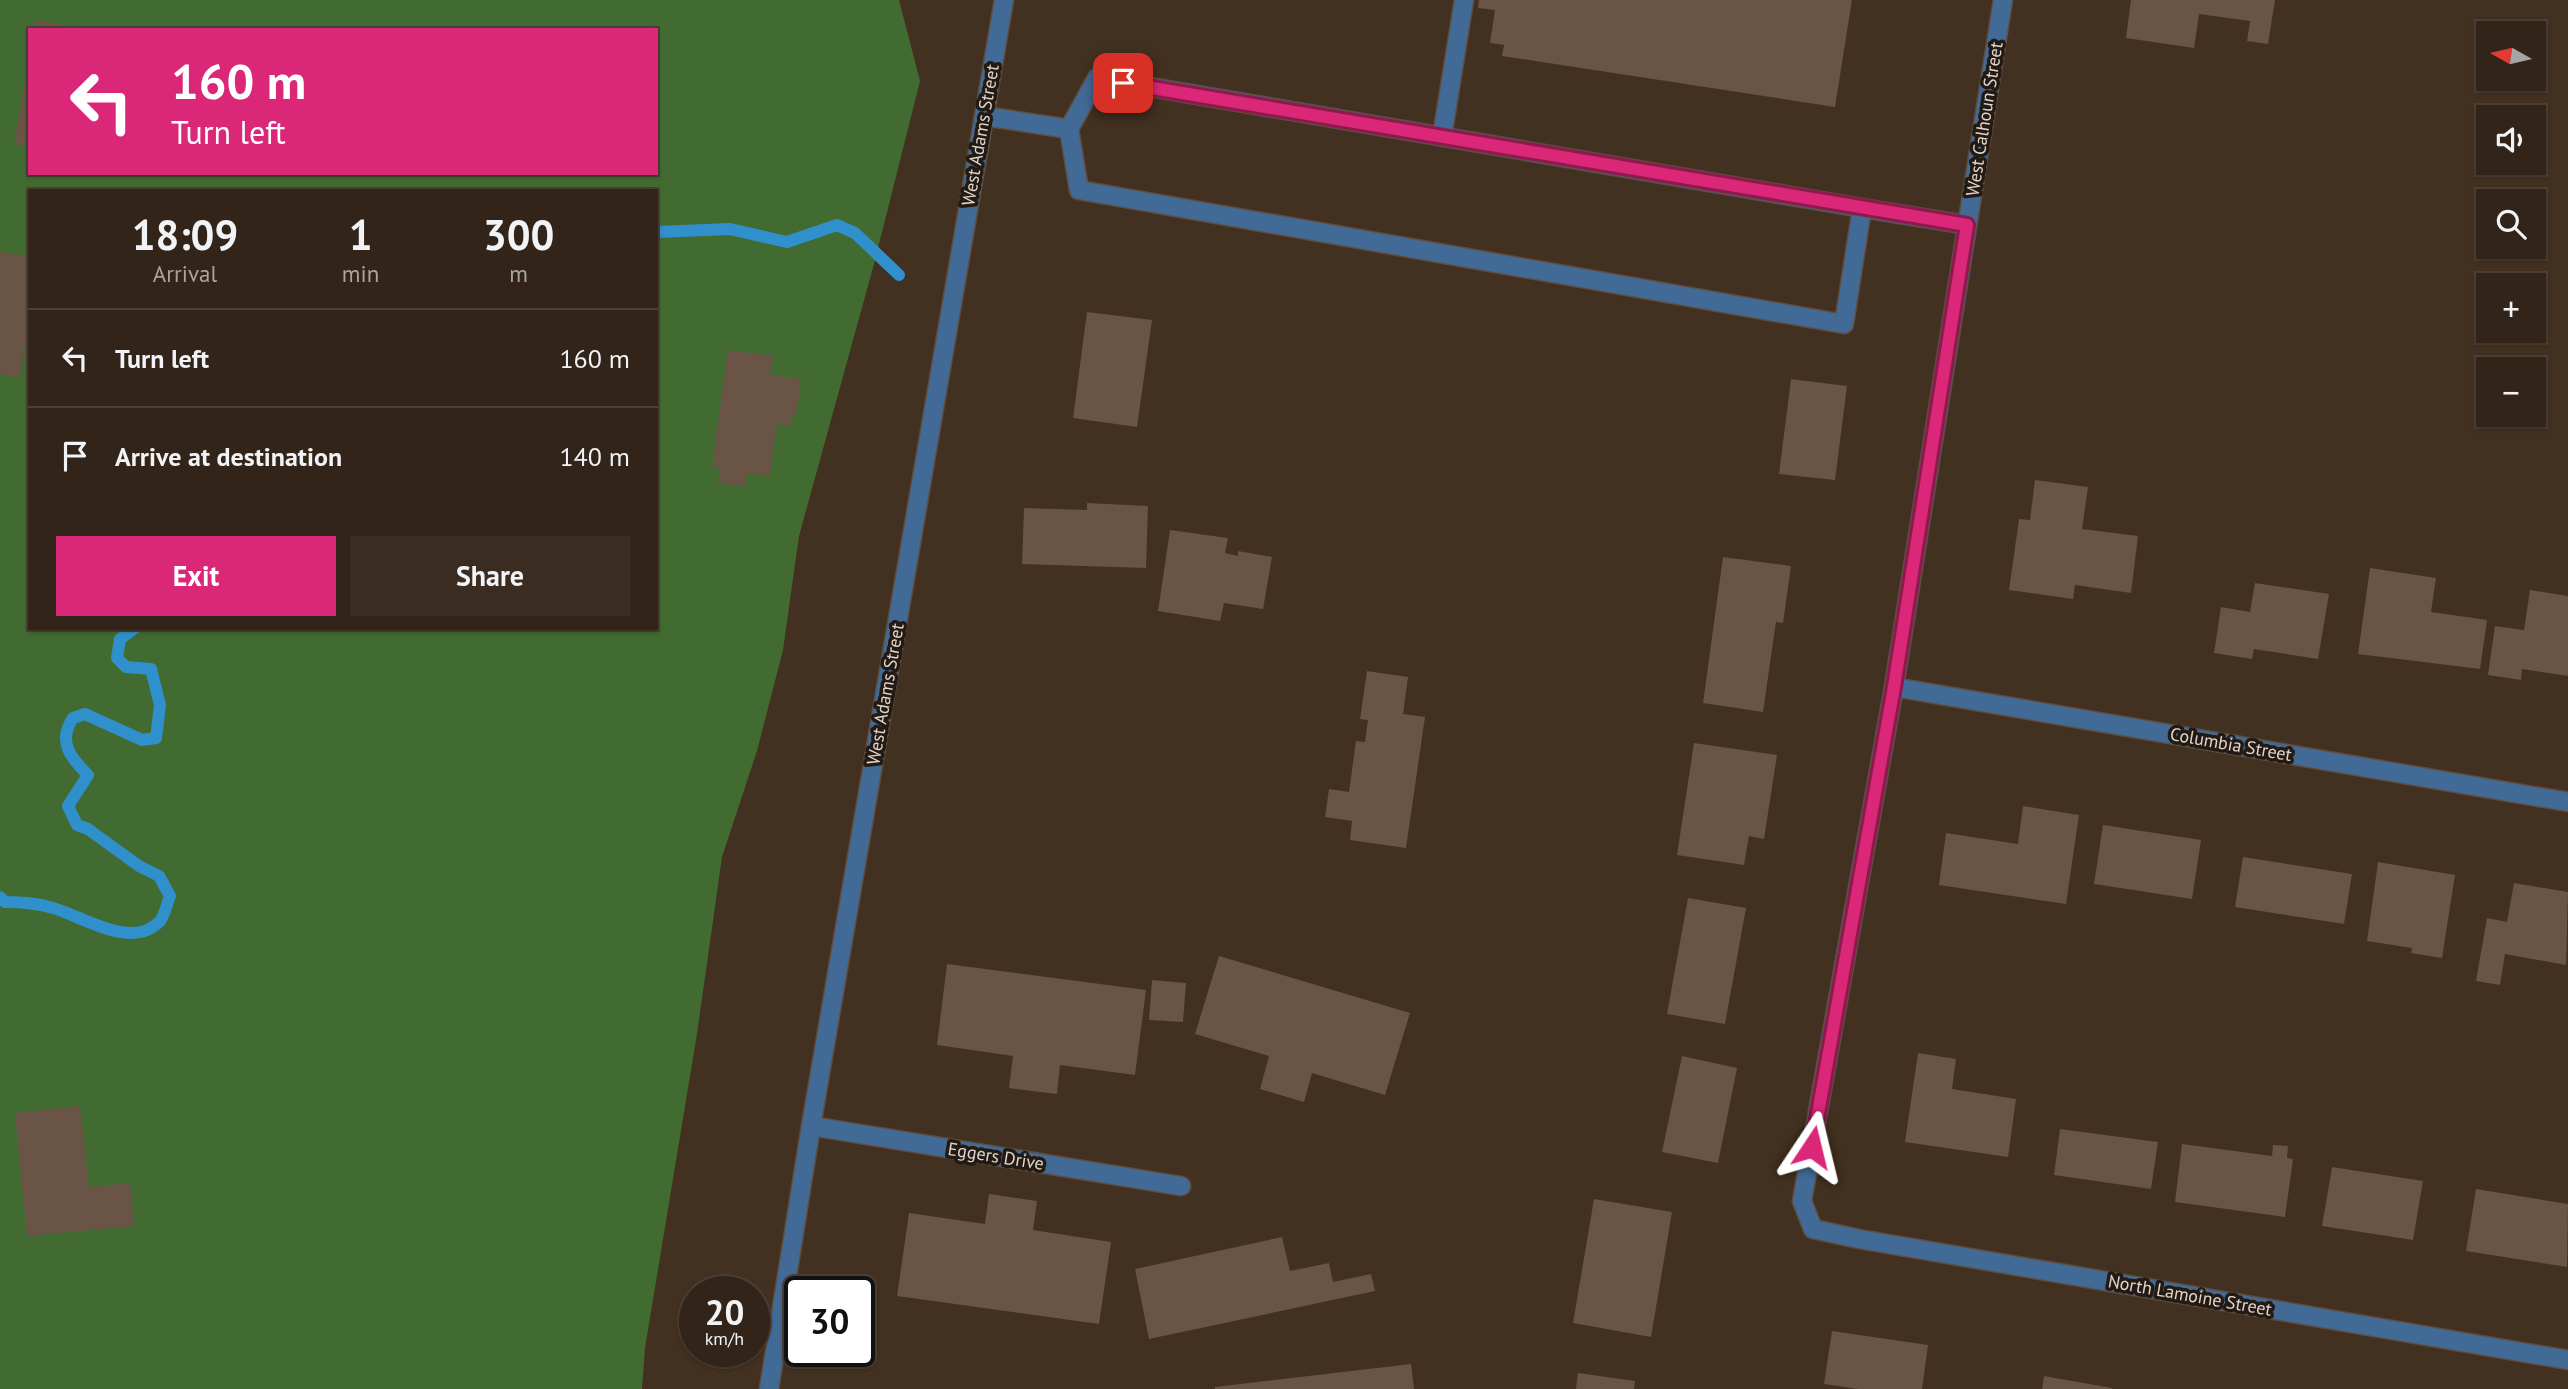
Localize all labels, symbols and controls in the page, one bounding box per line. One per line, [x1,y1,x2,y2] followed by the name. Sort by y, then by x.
[2476,21,2546,91] north arrow
[2476,21,2546,427] map controls
[1960,40,2008,198] street label: West Calhoun Street
[171,49,306,113] text: 160 m
[1093,53,1153,113] pin
[56,56,147,147] icon: left
[956,62,1004,208] street label: West Adams Street
[1104,64,1142,102] icon: arrive
[2476,105,2546,175] button: sound
[171,111,286,153] text: Turn left
[2476,189,2546,259] button: search
[132,207,238,262] text: 18:09
[349,207,372,262] text: 1
[483,207,554,262] text: 300
[153,259,217,288] text: Arrival
[342,259,379,288] text: min
[509,259,528,288] text: m
[2476,273,2546,343] button: +
[56,339,94,377] icon: left
[115,342,209,375] text: Turn left
[559,342,630,375] text: 160 m
[2476,357,2546,427] button: −
[56,437,94,475] icon: arrive
[115,440,342,473] text: Arrive at destination
[559,440,630,473] text: 140 m
[56,536,336,616] button: Exit
[350,536,630,616] button: Share
[861,621,909,767] street label: West Adams Street
[2168,722,2294,766] street label: Columbia Street
[1775,1110,1849,1184] position arrow
[946,1137,1046,1175] street label: Eggers Drive
[2106,1269,2274,1321] street label: North Lamoine Street
[784,1276,875,1367] speed limit sign: 30
[705,1289,744,1335] text: 20
[705,1327,744,1350] text: km/h

